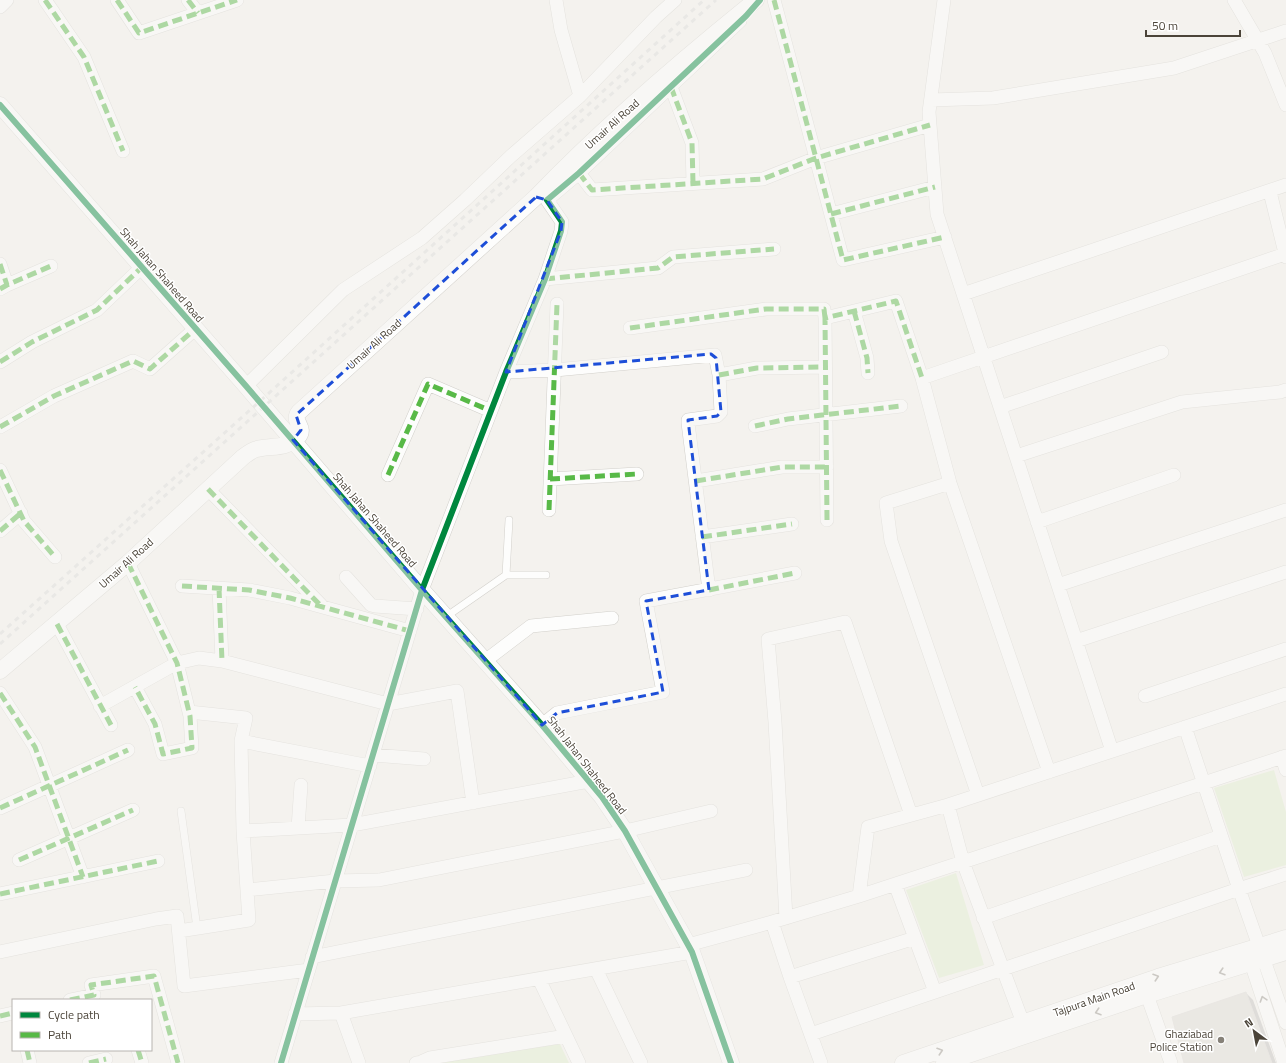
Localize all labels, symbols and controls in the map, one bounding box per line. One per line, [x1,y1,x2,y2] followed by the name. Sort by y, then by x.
[1146,12,1240,38] scale bar
[1152,16,1178,35] text: 50 m
[581,95,643,153] street label: Umair Ali Road
[116,224,208,326] street label: Shah Jahan Shaheed Road
[343,315,405,373] street label: Umair Ali Road
[329,469,421,571] street label: Shah Jahan Shaheed Road
[95,534,157,592] street label: Umair Ali Road
[544,713,631,818] street label: Shah Jahan Shaheed Road
[1219,967,1226,976] one-way arrow
[1153,974,1160,982] one-way arrow
[1051,977,1137,1020] street label: Tajpura Main Road
[1259,996,1268,1003] one-way arrow
[12,999,152,1051] legend
[48,1005,100,1024] text: Cycle path
[1095,1007,1102,1015] one-way arrow
[1234,1011,1274,1051] north arrow
[1241,1014,1256,1031] text: N
[48,1025,72,1044] text: Path
[1150,1026,1213,1055] place label: Ghaziabad Police Station
[1216,1035,1226,1045] marker: Ghaziabad Police Station
[937,1047,944,1056] one-way arrow

